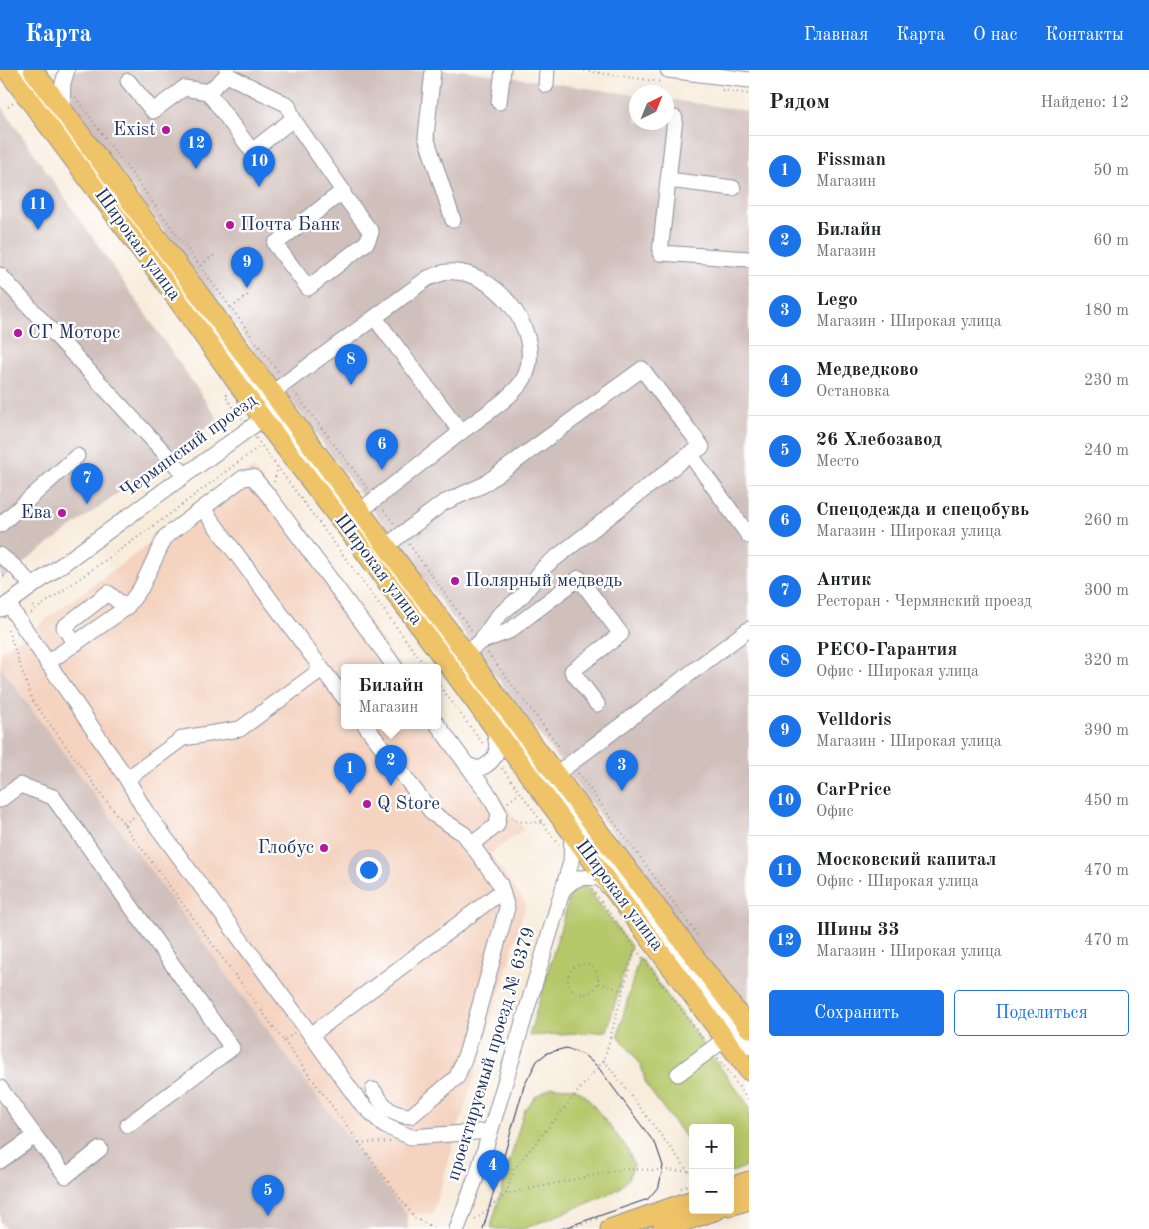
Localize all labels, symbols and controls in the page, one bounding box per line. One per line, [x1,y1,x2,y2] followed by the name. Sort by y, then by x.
[25,23,92,47] text: Карта
[804,26,868,44] text: Главная
[896,26,945,44] text: Карта
[973,26,1017,44] text: О нас
[1045,26,1124,44] text: Контакты
[629,85,674,130] north arrow
[769,92,830,113] text: Рядом
[1040,95,1129,111] text: Найдено: 12
[113,121,156,140] place label: Exist
[160,124,172,136] marker: Exist
[180,128,212,169] pin: 12
[243,146,275,187] pin: 10
[816,151,886,170] text: Fissman
[780,163,790,179] text: 1
[1093,163,1129,179] text: 50 m
[816,174,876,190] text: Магазин
[90,186,184,305] street label: Широкая улица
[22,189,54,230] pin: 11
[240,216,341,235] place label: Почта Банк
[224,219,236,231] marker: Почта Банк
[816,221,882,240] text: Билайн
[780,233,790,249] text: 2
[1093,233,1129,249] text: 60 m
[816,244,876,260] text: Магазин
[231,247,263,288] pin: 9
[816,291,858,310] text: Lego
[780,303,790,319] text: 3
[1084,303,1129,319] text: 180 m
[816,314,1002,330] text: Магазин · Широкая улица
[28,324,120,343] place label: СГ Моторс
[12,327,24,339] marker: СГ Моторс
[335,344,367,385] pin: 8
[816,361,919,380] text: Медведково
[780,373,790,389] text: 4
[1084,373,1129,389] text: 230 m
[816,384,890,400] text: Остановка
[117,391,261,503] street label: Чермянский проезд
[366,429,398,470] pin: 6
[816,431,942,450] text: 26 Хлебозавод
[780,443,790,459] text: 5
[1084,443,1129,459] text: 240 m
[816,454,859,470] text: Место
[71,463,103,504] pin: 7
[816,501,1029,520] text: Спецодежда и спецобувь
[20,504,53,523] place label: Ева
[56,507,68,519] marker: Ева
[330,511,426,629] street label: Широкая улица
[780,513,790,529] text: 6
[1084,513,1129,529] text: 260 m
[816,524,1002,540] text: Магазин · Широкая улица
[816,571,871,590] text: Антик
[465,572,622,591] place label: Полярный медведь
[449,575,461,587] marker: Полярный медведь
[780,583,790,599] text: 7
[1084,583,1129,599] text: 300 m
[816,594,1032,610] text: Ресторан · Чермянский проезд
[816,641,957,660] text: РЕСО-Гарантия
[780,653,790,669] text: 8
[1084,653,1129,669] text: 320 m
[341,664,441,729] popup
[816,664,979,680] text: Офис · Широкая улица
[358,677,424,696] text: Билайн
[358,700,418,716] text: Магазин
[816,711,891,730] text: Velldoris
[780,723,790,739] text: 9
[1084,723,1129,739] text: 390 m
[816,734,1002,750] text: Магазин · Широкая улица
[375,745,407,786] pin: 2
[606,750,638,791] pin: 3
[334,753,366,794] pin: 1
[816,781,892,800] text: CarPrice
[776,793,794,809] text: 10
[1084,793,1129,809] text: 450 m
[377,795,440,814] place label: Q Store
[361,798,373,810] marker: Q Store
[816,804,853,820] text: Офис
[571,837,667,955] street label: Широкая улица
[258,839,314,858] place label: Глобус
[318,842,330,854] marker: Глобус
[816,851,996,870] text: Московский капитал
[356,857,382,883] your location
[776,863,794,879] text: 11
[1084,863,1129,879] text: 470 m
[816,874,979,890] text: Офис · Широкая улица
[816,921,900,940] text: Шины 33
[444,925,540,1183] street label: проектируемый проезд № 6379
[776,933,794,949] text: 12
[1084,933,1129,949] text: 470 m
[816,944,1002,960] text: Магазин · Широкая улица
[769,990,944,1036] button: Сохранить
[954,990,1129,1036] button: Поделиться
[689,1124,734,1214] map controls
[689,1124,734,1169] button: +
[477,1150,509,1191] pin: 4
[689,1169,734,1214] button: −
[252,1175,284,1216] pin: 5

